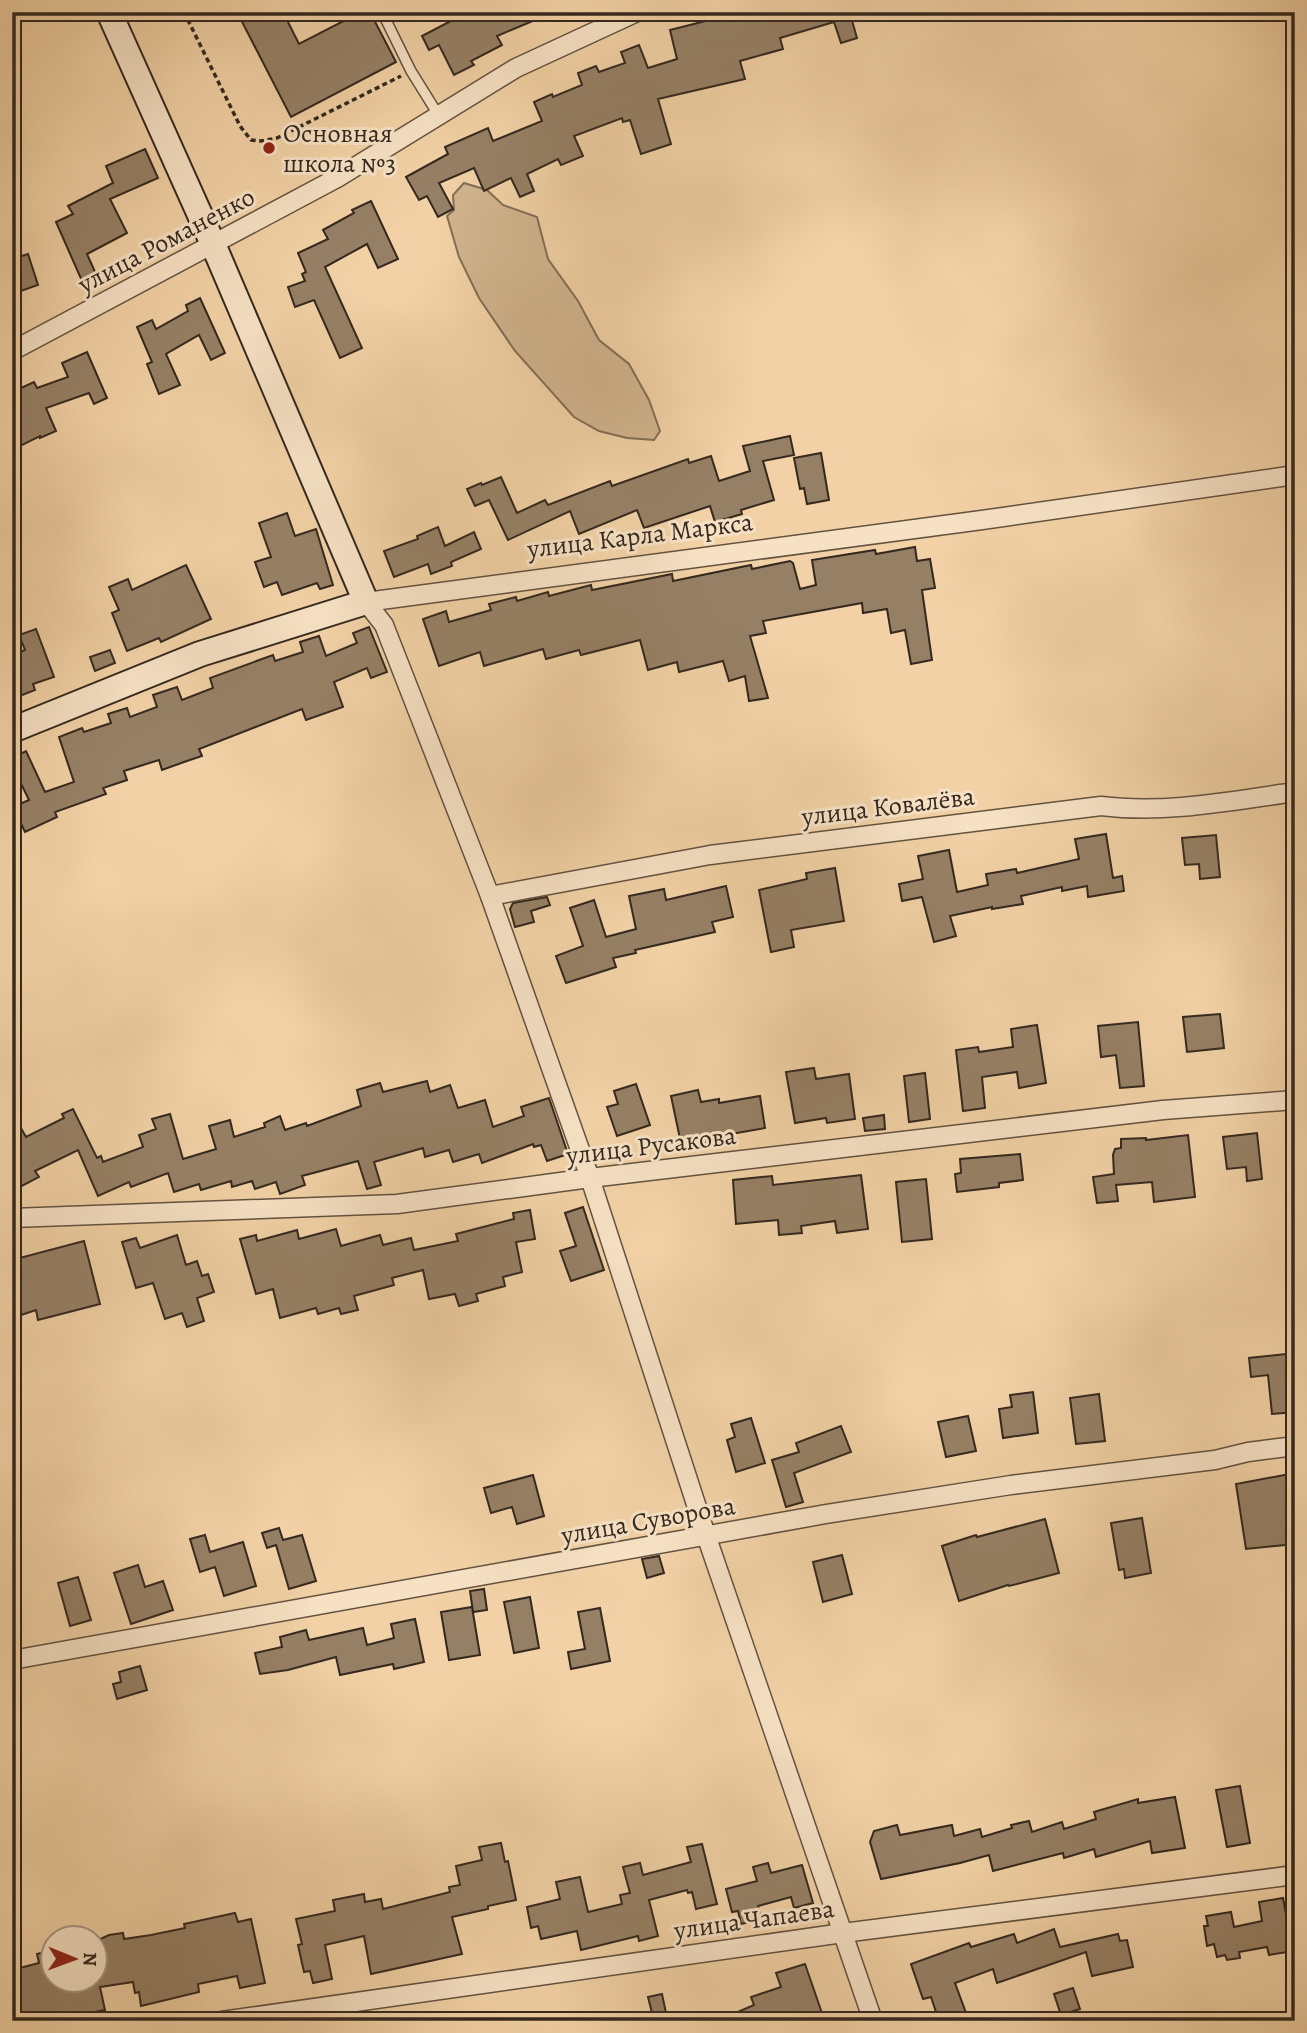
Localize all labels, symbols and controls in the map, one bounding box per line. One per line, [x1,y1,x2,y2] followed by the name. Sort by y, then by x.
[283,116,396,181] place label: Основная школа №3
[261,140,277,156] marker: Основная школа №3
[71,179,261,302] street label: улица Романенко
[524,504,755,567] street label: улица Карла Маркса
[799,779,977,835] street label: улица Ковалёва
[563,1118,738,1173] street label: улица Русакова
[557,1488,738,1553] street label: улица Суворова
[671,1891,836,1948] street label: улица Чапаева
[38,1924,108,1994] north arrow
[77,1952,103,1967] text: N

